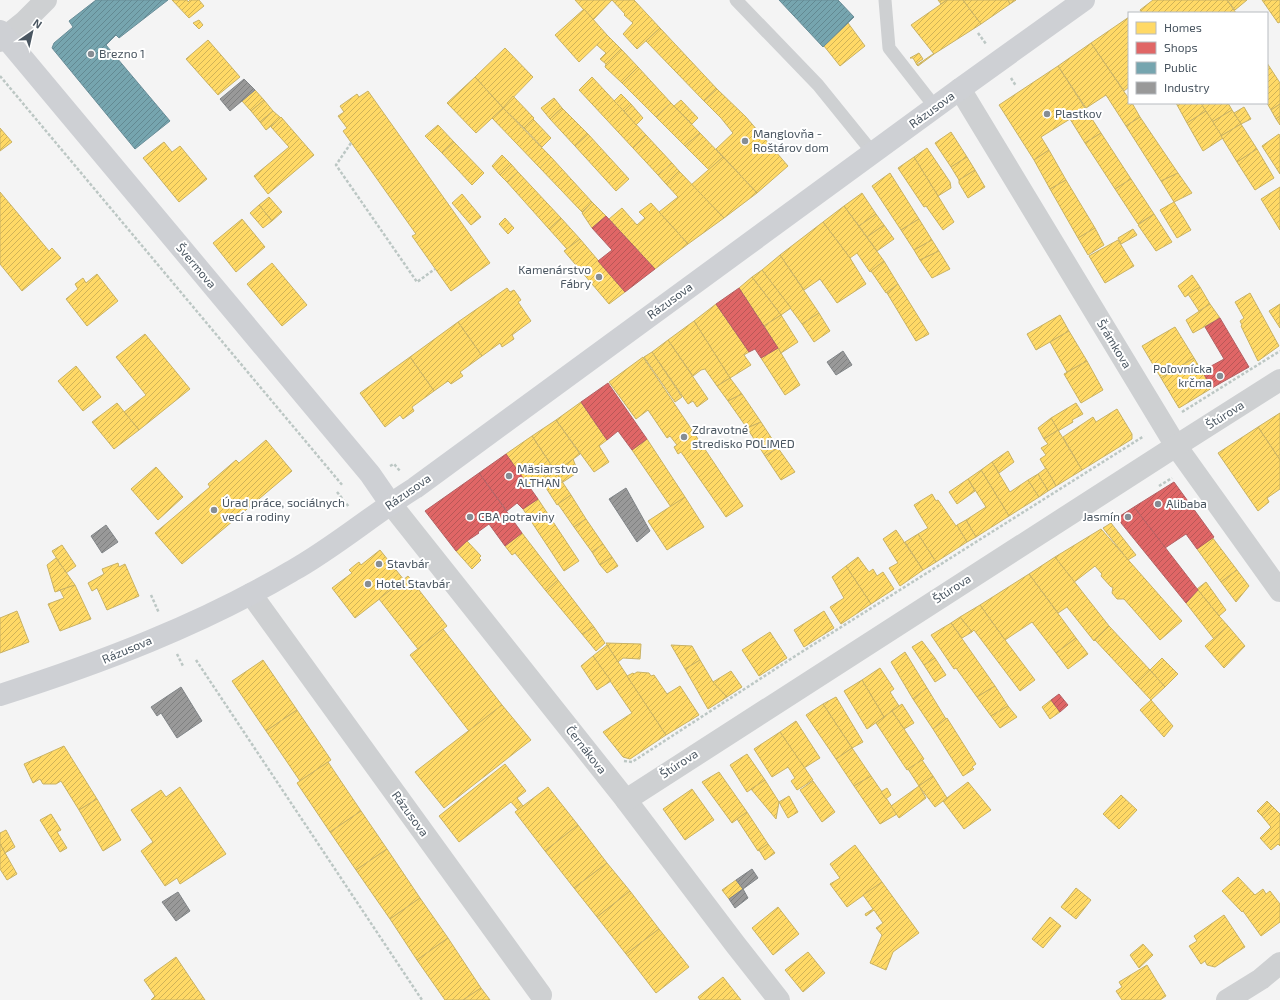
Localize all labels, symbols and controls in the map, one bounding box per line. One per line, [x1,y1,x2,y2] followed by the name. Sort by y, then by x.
[12,12,52,52] north arrow
[1128,12,1268,104] legend
[31,16,45,31] text: N
[1164,20,1202,34] text: Homes
[1164,40,1198,54] text: Shops
[99,46,145,60] place label: Brezno 1
[86,49,96,59] marker: Brezno 1
[1164,60,1197,74] text: Public
[1164,80,1210,94] text: Industry
[906,88,957,130] street label: Rázusova
[1055,106,1103,120] place label: Plastkov
[1042,109,1052,119] marker: Plastkov
[753,126,829,154] place label: Manglovňa - Roštárov dom
[740,136,750,146] marker: Manglovňa - Roštárov dom
[174,240,220,291] street label: Švermova
[518,262,592,290] place label: Kamenárstvo Fábry
[594,272,604,282] marker: Kamenárstvo Fábry
[644,279,695,321] street label: Rázusova
[1095,317,1135,370] street label: Šrámkova
[1153,361,1212,389] place label: Poľovnícka krčma
[1215,371,1225,381] marker: Poľovnícka krčma
[1203,397,1246,431] street label: Štúrova
[692,422,795,450] place label: Zdravotné stredisko POLIMED
[679,432,689,442] marker: Zdravotné stredisko POLIMED
[517,461,579,489] place label: Mäsiarstvo ALTHAN
[382,470,433,512] street label: Rázusova
[504,471,514,481] marker: Mäsiarstvo ALTHAN
[222,495,345,523] place label: Úrad práce, sociálnych vecí a rodiny
[1166,496,1207,510] place label: Alibaba
[1153,499,1163,509] marker: Alibaba
[209,505,219,515] marker: Úrad práce, sociálnych vecí a rodiny
[478,509,555,523] place label: CBA potraviny
[1083,509,1120,523] place label: Jasmín
[465,512,475,522] marker: CBA potraviny
[1123,512,1133,522] marker: Jasmín
[387,556,430,570] place label: Stavbár
[374,559,384,569] marker: Stavbár
[930,571,973,606] street label: Štúrova
[376,576,450,590] place label: Hotel Stavbár
[363,579,373,589] marker: Hotel Stavbár
[100,632,154,666] street label: Rázusova
[564,723,610,776] street label: Černákova
[657,746,700,781] street label: Štúrova
[390,788,432,839] street label: Rázusova

